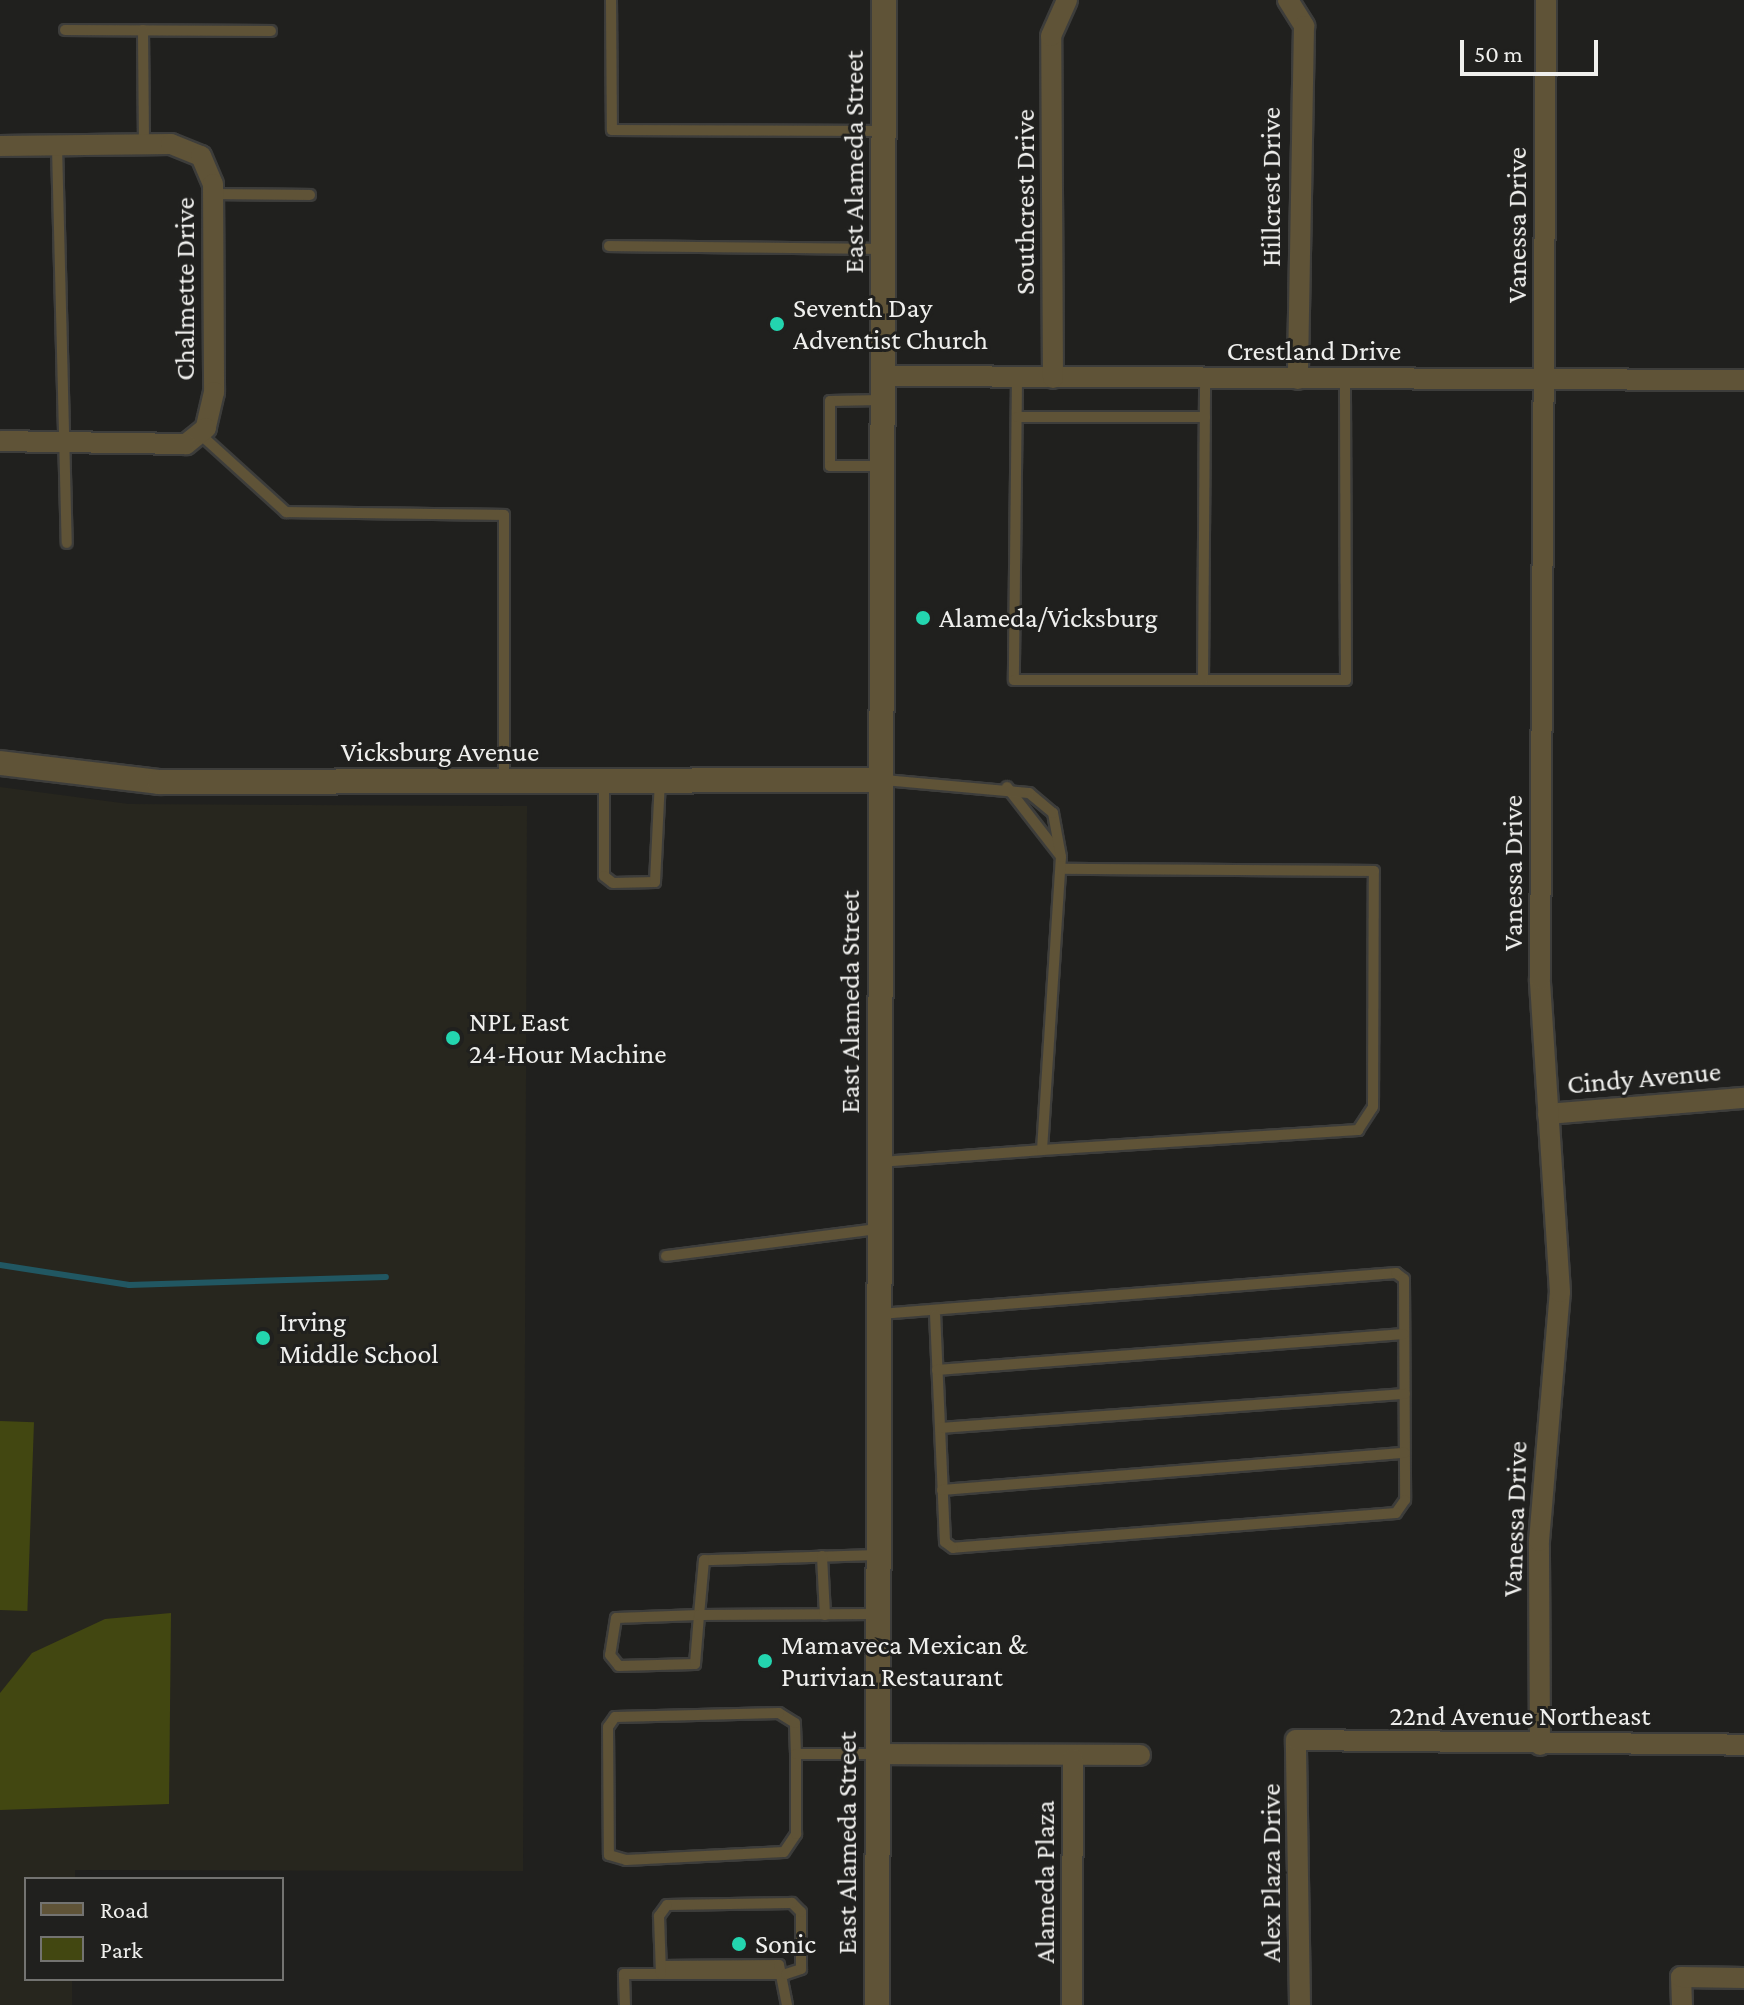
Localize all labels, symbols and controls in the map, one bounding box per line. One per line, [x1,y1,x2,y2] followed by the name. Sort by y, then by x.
[1464,24,1602,74] scale bar
[1474,40,1523,67] text: 50 m
[837,50,871,274] street label: East Alameda Street
[1254,107,1288,267] street label: Hillcrest Drive
[1008,109,1042,295] street label: Southcrest Drive
[1500,147,1534,303] street label: Vanessa Drive
[168,197,202,381] street label: Chalmette Drive
[793,291,988,357] place label: Seventh Day Adventist Church
[768,315,786,333] marker: Seventh Day Adventist Church
[1227,334,1401,368] street label: Crestland Drive
[939,601,1158,635] place label: Alameda/Vicksburg
[914,609,932,627] marker: Alameda/Vicksburg
[341,735,539,769] street label: Vicksburg Avenue
[1496,795,1530,951] street label: Vanessa Drive
[833,890,867,1114] street label: East Alameda Street
[469,1005,667,1071] place label: NPL East 24-Hour Machine
[444,1029,462,1047] marker: NPL East 24-Hour Machine
[1566,1055,1722,1101] street label: Cindy Avenue
[279,1305,439,1371] place label: Irving Middle School
[254,1329,272,1347] marker: Irving Middle School
[1495,1440,1535,1598] street label: Vanessa Drive
[781,1628,1027,1694] place label: Mamaveca Mexican & Purivian Restaurant
[756,1652,774,1670] marker: Mamaveca Mexican & Purivian Restaurant
[1389,1699,1651,1733] street label: 22nd Avenue Northeast
[830,1731,864,1955] street label: East Alameda Street
[1254,1784,1288,1962] street label: Alex Plaza Drive
[1028,1800,1062,1964] street label: Alameda Plaza
[24,1877,284,1981] legend
[100,1896,149,1923] text: Road
[755,1927,816,1961] place label: Sonic
[730,1935,748,1953] marker: Sonic
[100,1936,143,1963] text: Park

